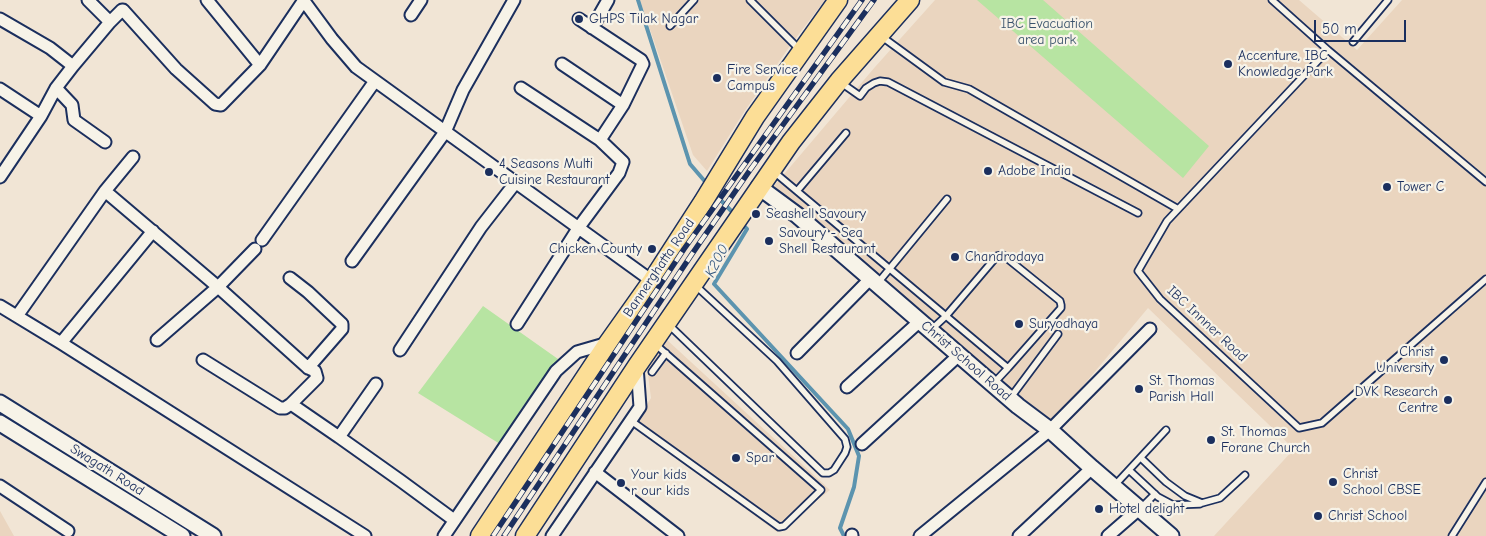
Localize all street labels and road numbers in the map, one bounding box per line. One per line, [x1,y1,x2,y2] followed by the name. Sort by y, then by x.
[620,215,698,321] street label: Bannerghatta Road
[1163,283,1251,365] street label: IBC Innner Road
[917,317,1015,405] street label: Christ School Road
[67,441,147,499] street label: Swagath Road

